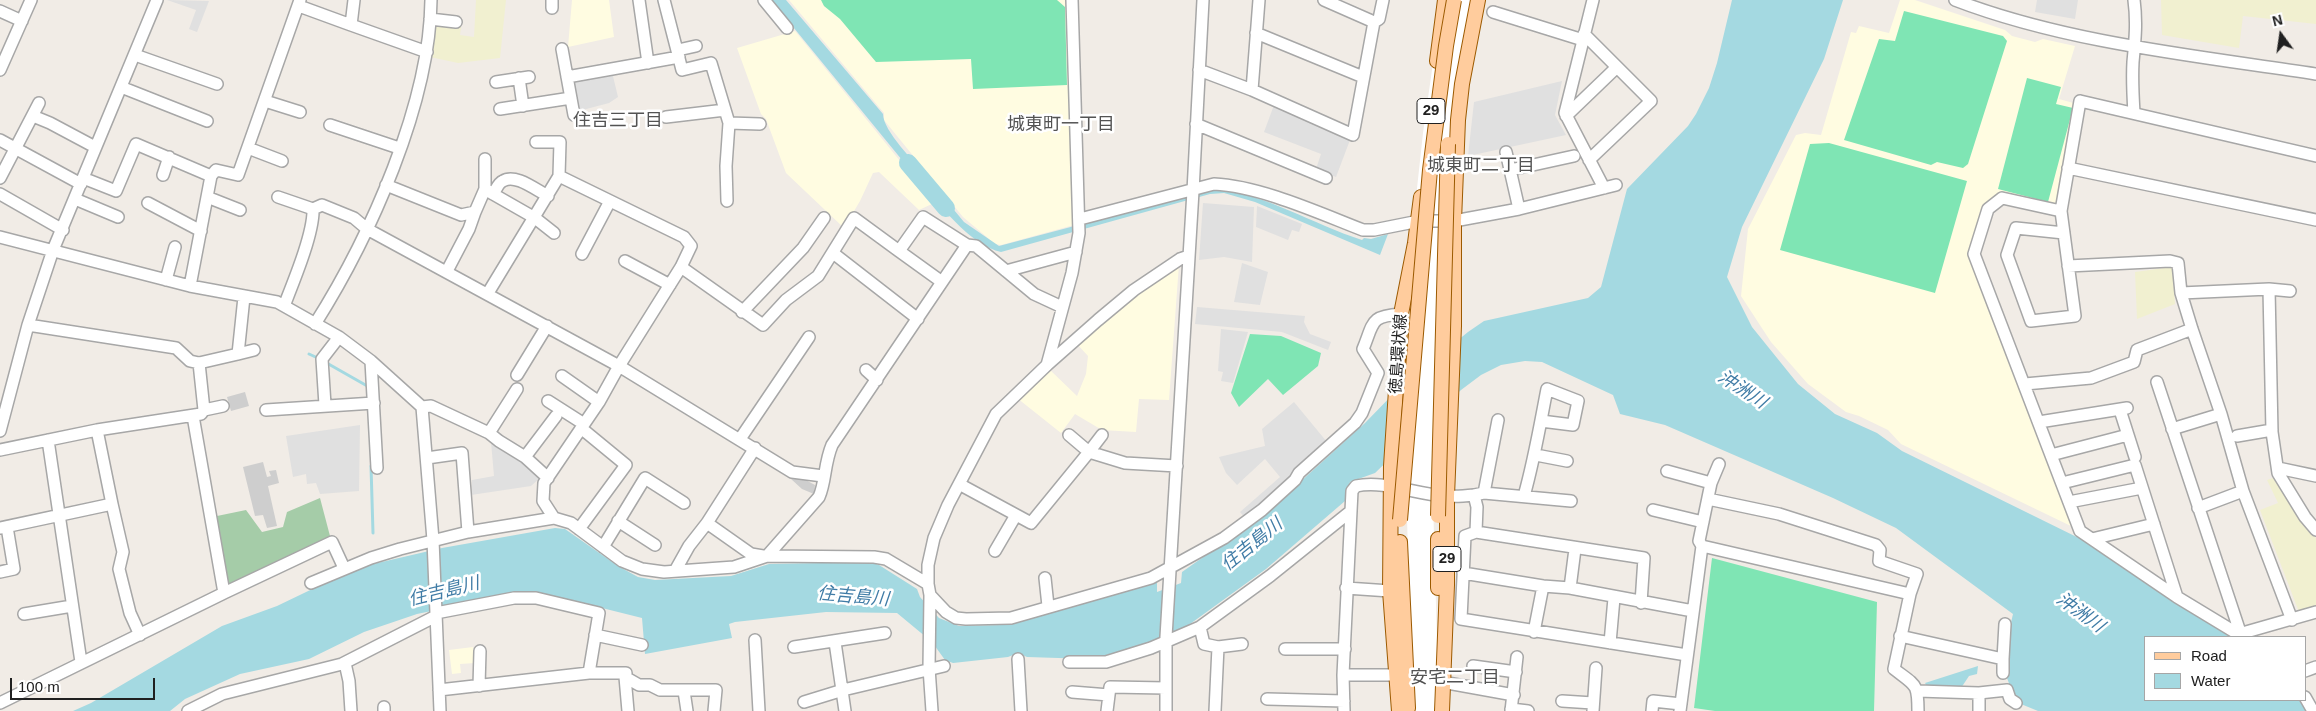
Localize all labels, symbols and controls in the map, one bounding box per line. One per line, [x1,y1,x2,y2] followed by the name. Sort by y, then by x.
[2256,10,2306,60] north arrow
[2271,11,2284,29] text: N
[1417,98,1445,124] road number: 29
[573,110,663,132] district label: 住吉三丁目
[1007,114,1115,136] district label: 城東町一丁目
[1427,155,1535,177] district label: 城東町二丁目
[1387,313,1411,395] street label: 徳島環状線
[1713,366,1771,414] water label: 沖洲川
[1217,514,1287,576] water label: 住吉島川
[1433,546,1461,572] road number: 29
[406,573,482,611] water label: 住吉島川
[816,583,890,611] water label: 住吉島川
[2052,588,2108,638] water label: 沖洲川
[2144,636,2306,701] legend
[2191,647,2227,664] text: Road
[1410,667,1500,689] district label: 安宅二丁目
[12,668,158,700] scale bar
[2191,672,2230,689] text: Water
[18,678,60,695] text: 100 m

